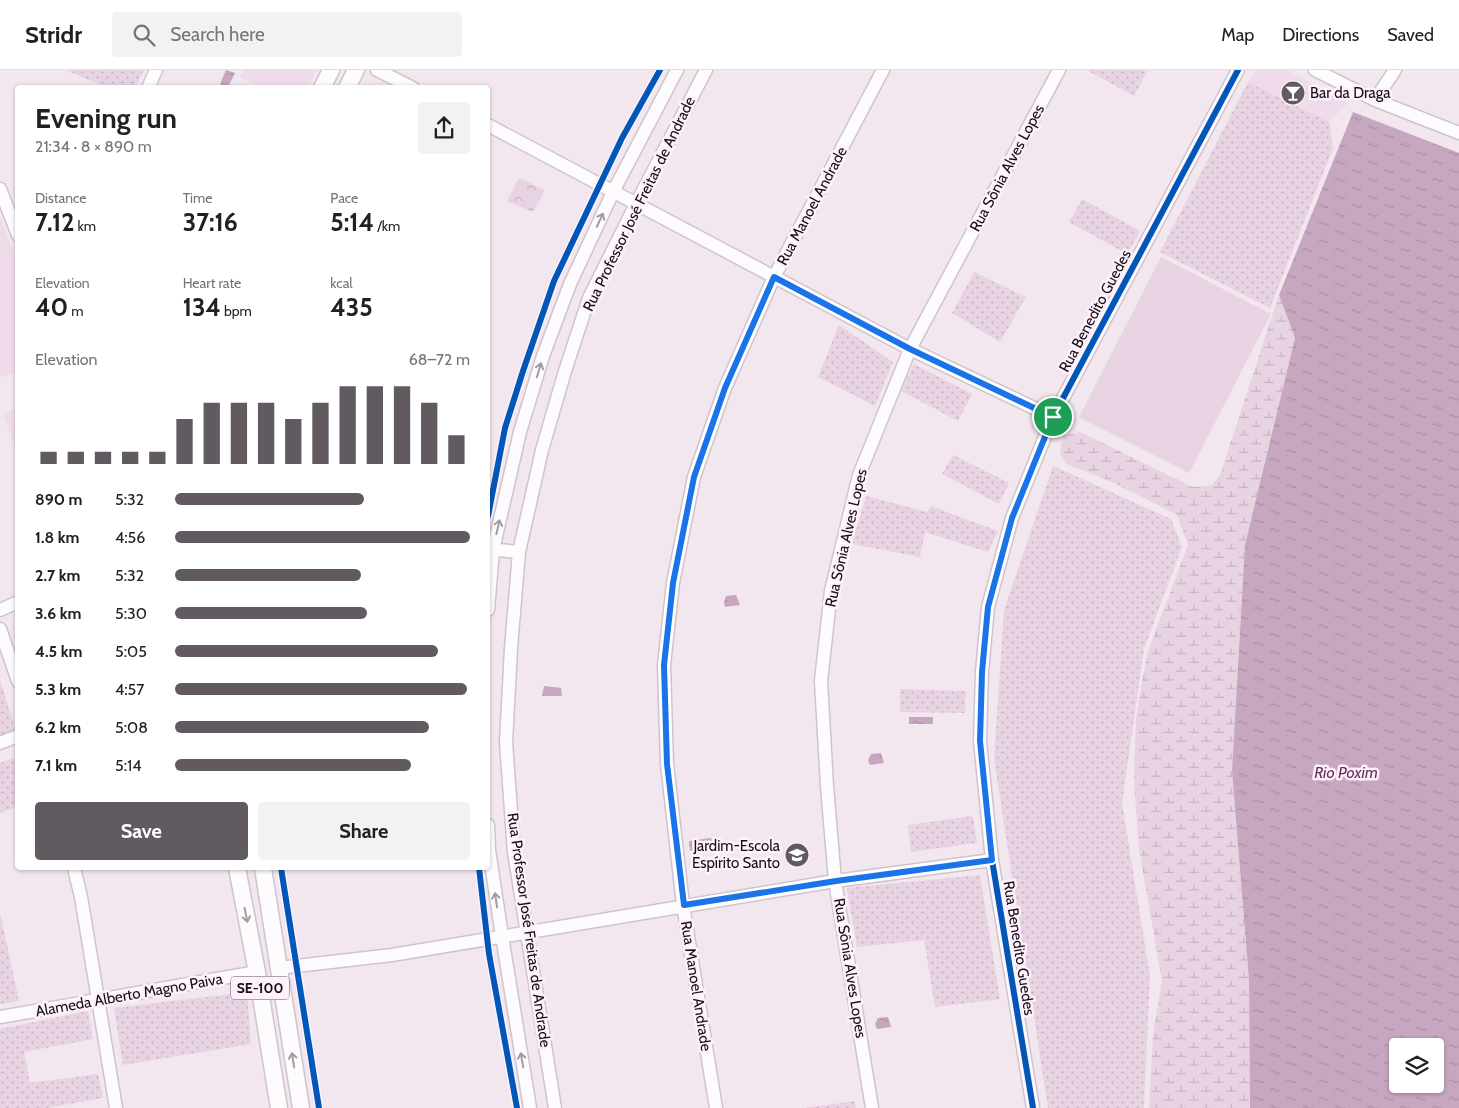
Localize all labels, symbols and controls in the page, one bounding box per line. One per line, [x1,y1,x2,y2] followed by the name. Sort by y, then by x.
[112,12,462,57] search box
[25,20,82,49] text: Stridr
[130,21,158,49] icon: search
[170,23,265,46] text: Search here
[1221,24,1254,46] text: Map
[1282,24,1359,46] text: Directions
[1387,24,1434,46] text: Saved
[1280,80,1306,106] bar icon: Bar da Draga
[1310,84,1391,102] place label: Bar da Draga
[579,94,699,314] street label: Rua Professor José Freitas de Andrade
[35,101,177,135] text: Evening run
[966,101,1048,235] street label: Rua Sônia Alves Lopes
[418,102,470,154] button: share
[35,137,152,156] text: 21:34 · 8 × 890 m
[773,143,851,268] street label: Rua Manoel Andrade
[35,189,87,207] text: Distance
[183,189,212,207] text: Time
[330,189,358,207] text: Pace
[35,207,74,237] text: 7.12
[183,207,238,237] text: 37:16
[330,207,374,237] text: 5:14
[596,213,605,228] one-way arrow
[74,217,96,235] text: km
[374,217,400,235] text: /km
[1055,247,1135,375] street label: Rua Benedito Guedes
[35,274,90,292] text: Elevation
[183,274,241,292] text: Heart rate
[330,274,353,292] text: kcal
[35,292,68,322] text: 40
[183,292,221,322] text: 134
[330,292,373,322] text: 435
[68,302,84,320] text: m
[221,302,252,320] text: bpm
[35,350,98,369] text: Elevation
[409,350,470,369] text: 68–72 m
[535,363,545,379] one-way arrow
[1032,396,1074,438] pin
[1039,403,1067,431] icon: arrive
[821,467,871,609] street label: Rua Sônia Alves Lopes
[35,490,82,509] text: 890 m
[115,490,144,509] text: 5:32
[494,520,503,536] one-way arrow
[35,528,79,547] text: 1.8 km
[115,528,145,547] text: 4:56
[35,566,80,585] text: 2.7 km
[115,566,144,585] text: 5:32
[35,604,81,623] text: 3.6 km
[115,604,147,623] text: 5:30
[35,642,82,661] text: 4.5 km
[115,642,147,661] text: 5:05
[35,680,81,699] text: 5.3 km
[115,680,144,699] text: 4:57
[35,718,81,737] text: 6.2 km
[115,718,148,737] text: 5:08
[35,756,77,775] text: 7.1 km
[115,756,141,775] text: 5:14
[1314,763,1378,782] water label: Rio Poxim
[35,802,248,860] button: Save
[258,802,470,860] button: Share
[504,812,554,1049] street label: Rua Professor José Freitas de Andrade
[692,837,781,872] place label: Jardim-Escola Espírito Santo
[784,842,810,868] school or university icon: Jardim-Escola Espírito Santo
[999,879,1039,1017] street label: Rua Benedito Guedes
[491,892,501,908] one-way arrow
[830,897,870,1039] street label: Rua Sônia Alves Lopes
[242,907,252,923] one-way arrow
[677,920,715,1053] street label: Rua Manoel Andrade
[34,970,225,1020] street label: Alameda Alberto Magno Paiva
[231,976,289,1000] road number: SE-100
[1389,1038,1444,1093] map controls
[1389,1038,1444,1093] button: layers
[288,1052,298,1068] one-way arrow
[517,1052,527,1068] one-way arrow

